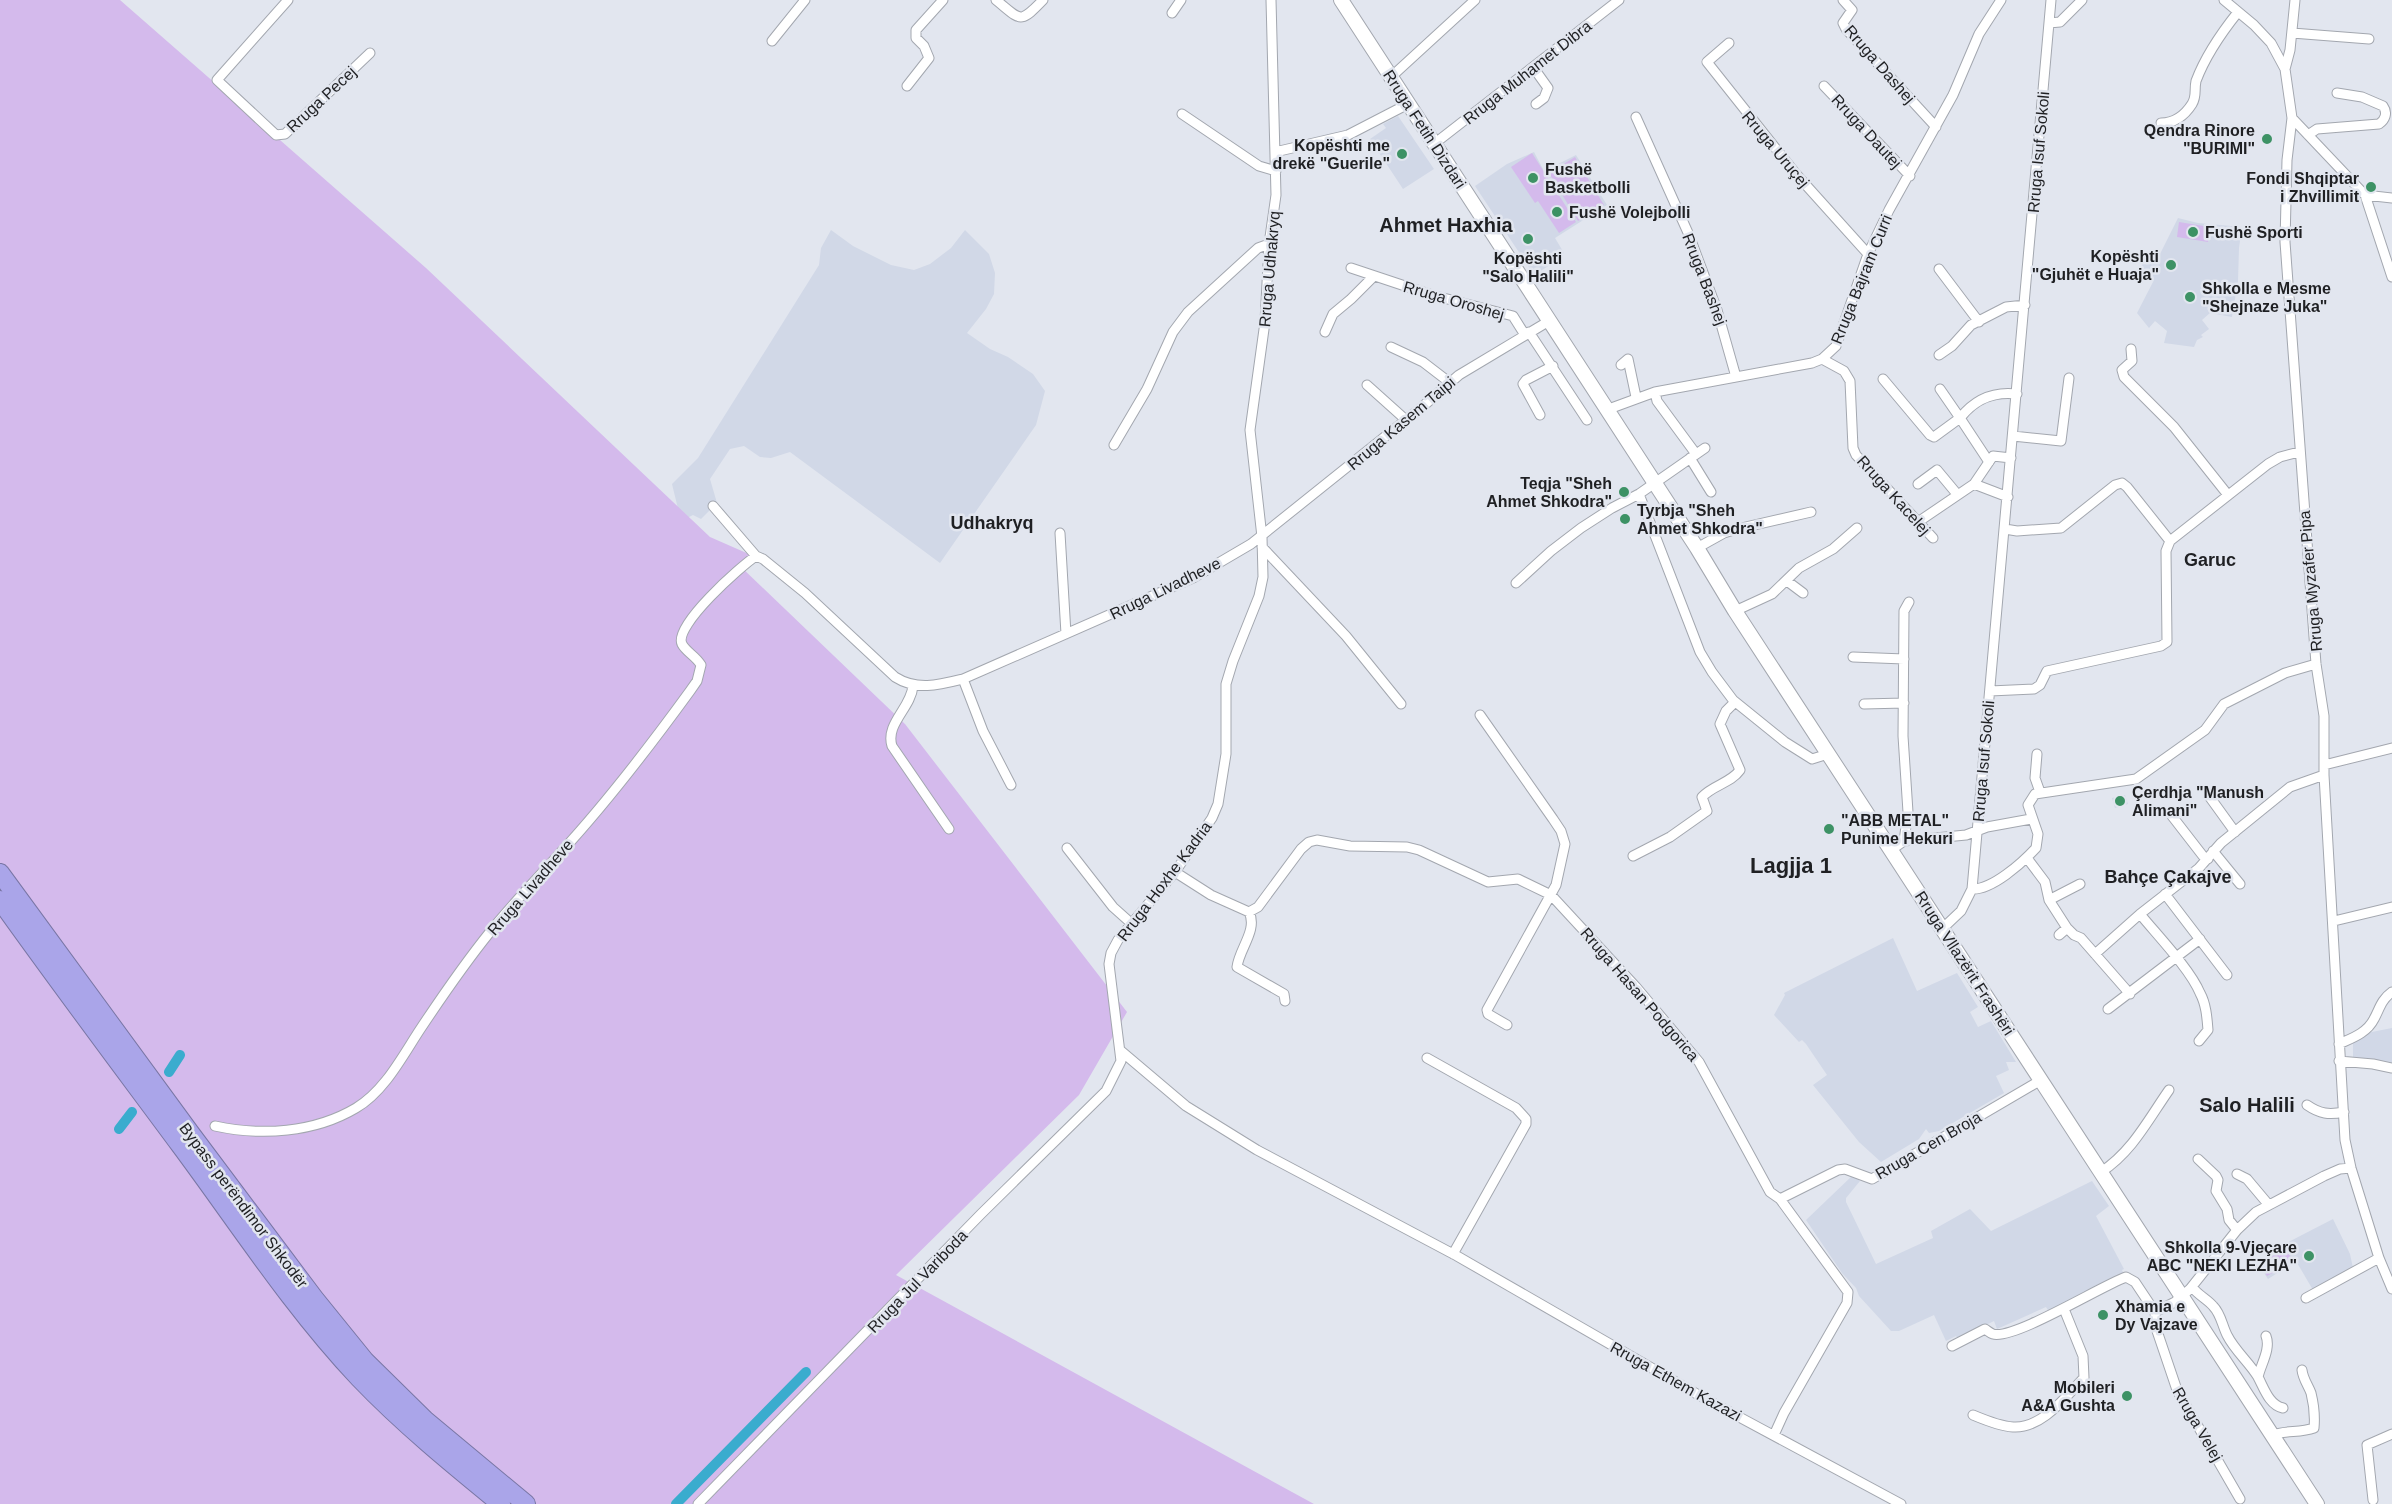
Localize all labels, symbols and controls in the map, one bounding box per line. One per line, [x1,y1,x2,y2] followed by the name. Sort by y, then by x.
[1460,17,1595,128] street label: Rruga Muhamet Dibra
[1841,22,1918,107] street label: Rruga Dashej
[283,63,359,136] street label: Rruga Pecej
[1380,67,1469,192] street label: Rruga Fetih Dizdari
[1828,91,1905,172] street label: Rruga Dautej
[2025,91,2052,213] street label: Rruga Isuf Sokoli
[1739,108,1812,191] street label: Rruga Uruçej
[2144,122,2255,157] place label: Qendra Rinore "BURIMI"
[2260,132,2274,146] marker: Qendra Rinore "BURIMI"
[1273,137,1390,172] place label: Kopështi me drekë "Guerile"
[1395,147,1409,161] marker: Kopështi me drekë "Guerile"
[1545,161,1630,196] place label: Fushë Basketbolli
[2246,170,2360,205] place label: Fondi Shqiptar i Zhvillimit
[1526,171,1540,185] marker: Fushë Basketbolli
[2364,180,2378,194] marker: Fondi Shqiptar i Zhvillimit
[1569,204,1691,221] place label: Fushë Volejbolli
[1550,205,1564,219] marker: Fushë Volejbolli
[1256,210,1283,328] street label: Rruga Udhakryq
[1828,212,1895,346] street label: Rruga Bajram Curri
[1379,214,1514,236] district label: Ahmet Haxhia
[2205,224,2303,241] place label: Fushë Sporti
[2186,225,2200,239] marker: Fushë Sporti
[1679,231,1730,327] street label: Rruga Bashej
[1521,232,1535,246] marker: Kopështi "Salo Halili"
[2032,248,2159,283] place label: Kopështi "Gjuhët e Huaja"
[1482,250,1574,285] place label: Kopështi "Salo Halili"
[2164,258,2178,272] marker: Kopështi "Gjuhët e Huaja"
[1402,278,1506,323] street label: Rruga Oroshej
[2202,280,2331,315] place label: Shkolla e Mesme "Shejnaze Juka"
[2183,290,2197,304] marker: Shkolla e Mesme "Shejnaze Juka"
[1344,374,1458,473] street label: Rruga Kasem Taipi
[1854,452,1934,538] street label: Rruga Kacelej
[1486,475,1612,510] place label: Teqja "Sheh Ahmet Shkodra"
[1617,485,1631,499] marker: Teqja "Sheh Ahmet Shkodra"
[1637,502,1763,537] place label: Tyrbja "Sheh Ahmet Shkodra"
[2296,510,2325,652] street label: Rruga Myzafer Pipa
[1618,512,1632,526] marker: Tyrbja "Sheh Ahmet Shkodra"
[950,513,1034,533] district label: Udhakryq
[2184,550,2236,570] district label: Garuc
[1107,554,1223,623] street label: Rruga Livadheve
[1970,700,1997,822] street label: Rruga Isuf Sokoli
[2132,784,2264,819] place label: Çerdhja "Manush Alimani"
[2113,794,2127,808] marker: Çerdhja "Manush Alimani"
[1841,812,1953,847] place label: "ABB METAL" Punime Hekuri
[1114,818,1215,944] street label: Rruga Hoxhe Kadria
[1822,822,1836,836] marker: "ABB METAL" Punime Hekuri
[484,836,577,939] street label: Rruga Livadheve
[1750,853,1832,878] district label: Lagjja 1
[2104,867,2232,887] district label: Bahçe Çakajve
[1912,888,2017,1038] street label: Rruga Vllazërit Frashëri
[1577,924,1702,1064] street label: Rruga Hasan Podgorica
[2199,1094,2295,1116] district label: Salo Halili
[1872,1108,1984,1183] street label: Rruga Cen Broja
[176,1120,312,1292] street label: Bypass perëndimor Shkodër
[864,1227,971,1336] street label: Rruga Jul Variboda
[2147,1239,2297,1274] place label: Shkolla 9-Vjeçare ABC "NEKI LEZHA"
[2302,1249,2316,1263] marker: Shkolla 9-Vjeçare ABC "NEKI LEZHA"
[2115,1298,2198,1333] place label: Xhamia e Dy Vajzave
[2096,1308,2110,1322] marker: Xhamia e Dy Vajzave
[1607,1338,1744,1424] street label: Rruga Ethem Kazazi
[2021,1379,2115,1414] place label: Mobileri A&A Gushta
[2170,1384,2226,1464] street label: Rruga Velej
[2120,1389,2134,1403] marker: Mobileri A&A Gushta

